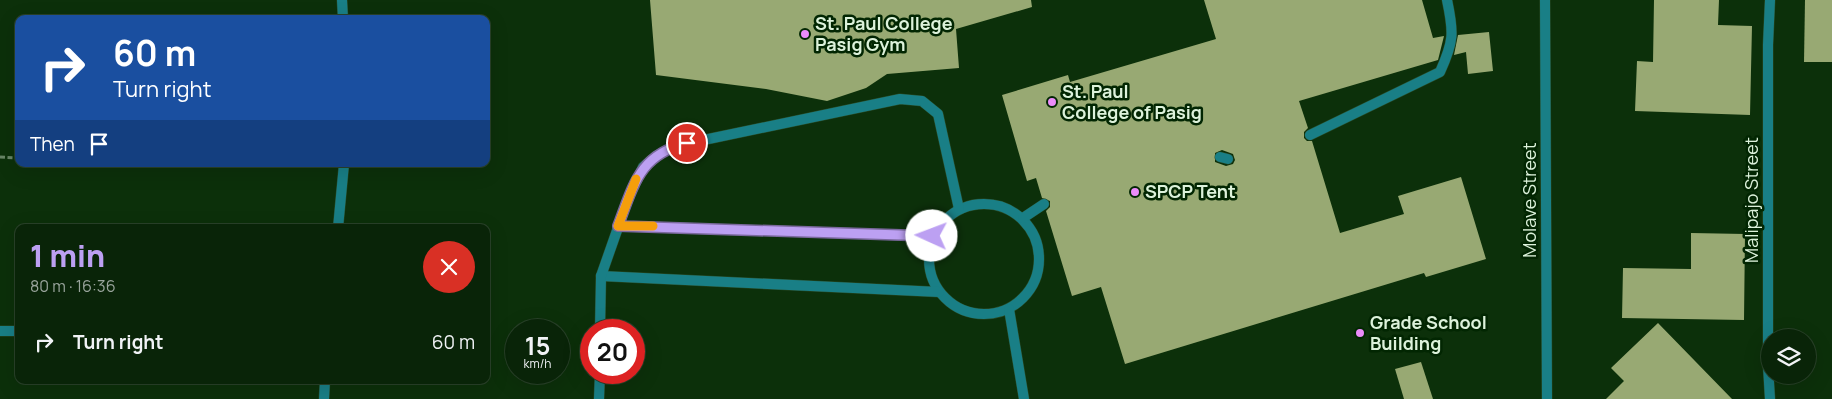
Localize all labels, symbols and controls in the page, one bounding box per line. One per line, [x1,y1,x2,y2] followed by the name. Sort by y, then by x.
[815,11,953,56] place label: St. Paul College Pasig Gym
[799,28,811,40] marker: St. Paul College Pasig Gym
[113,29,196,77] text: 60 m
[30,35,95,100] icon: right
[113,74,211,104] text: Turn right
[1062,79,1202,124] place label: St. Paul College of Pasig
[1046,96,1058,108] marker: St. Paul College of Pasig
[666,122,708,164] pin
[673,129,701,157] icon: arrive
[85,130,113,158] icon: arrive
[30,131,75,157] text: Then
[1739,137,1763,263] street label: Malipajo Street
[1517,142,1541,258] street label: Molave Street
[1145,179,1236,203] place label: SPCP Tent
[1129,186,1141,198] marker: SPCP Tent
[905,209,957,261] position arrow
[30,235,105,276] text: 1 min
[423,241,475,293] button: close
[30,275,116,297] text: 80 m · 16:36
[1370,310,1487,355] place label: Grade School Building
[580,319,645,384] speed limit sign: 20
[1354,327,1366,339] marker: Grade School Building
[30,328,58,356] icon: right
[525,328,550,363] text: 15
[73,329,163,355] text: Turn right
[432,329,475,355] text: 60 m
[1761,329,1816,384] map controls
[1761,329,1816,384] button: layers
[524,355,551,372] text: km/h

